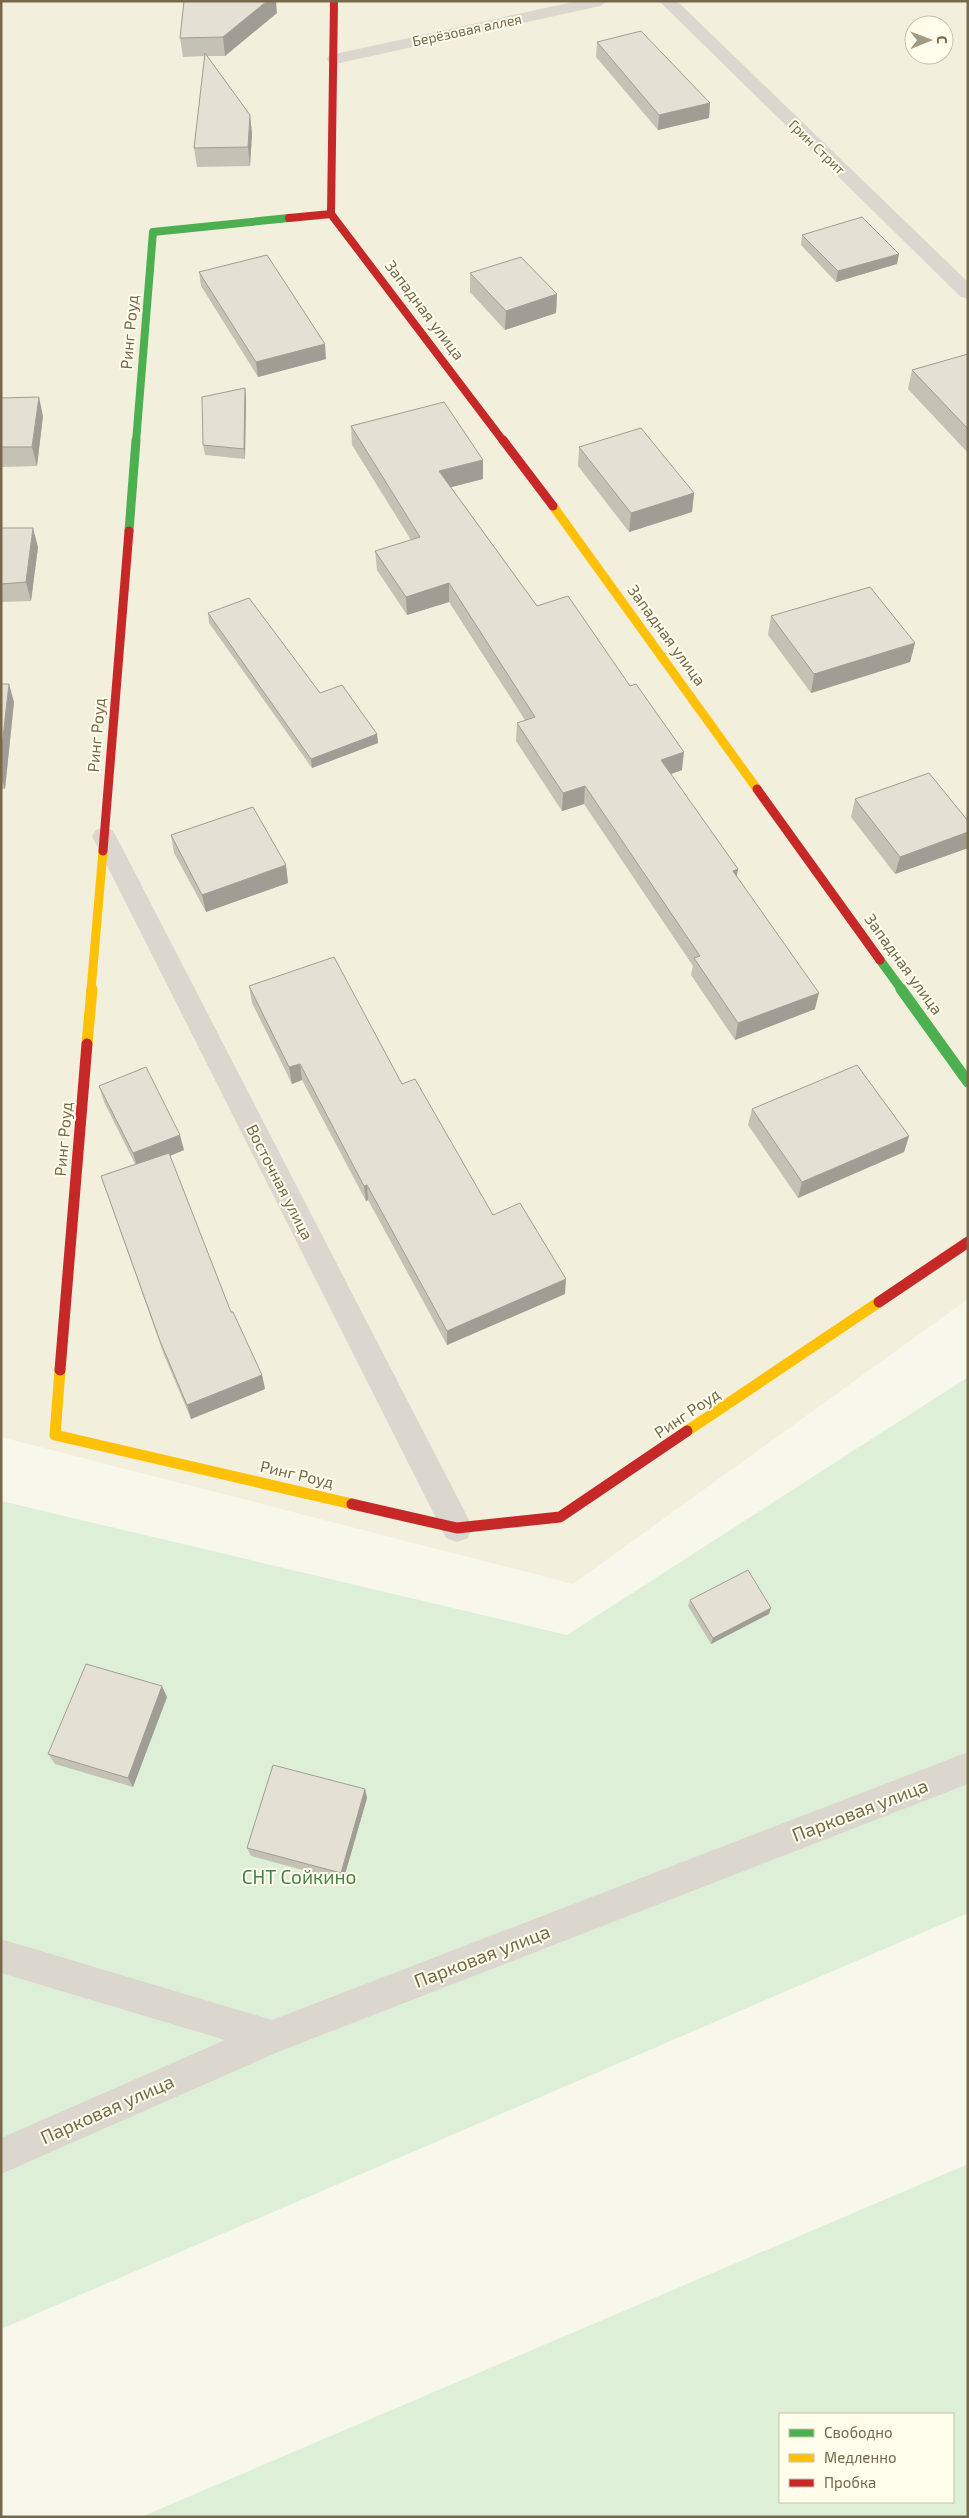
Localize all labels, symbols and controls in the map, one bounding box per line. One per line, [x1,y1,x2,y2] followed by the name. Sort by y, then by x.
[411,10,523,49] street label: Берёзовая аллея
[904,15,954,65] north arrow
[934,35,951,44] text: С
[786,116,849,178] street label: Грин Стрит
[381,256,469,364] street label: Западная улица
[116,294,142,370] street label: Ринг Роуд
[624,581,710,689] street label: Западная улица
[83,697,109,773] street label: Ринг Роуд
[861,910,947,1018] street label: Западная улица
[50,1101,76,1177] street label: Ринг Роуд
[242,1121,318,1243] street label: Восточная улица
[650,1384,724,1442] street label: Ринг Роуд
[258,1456,336,1492] street label: Ринг Роуд
[789,1773,931,1847] street label: Парковая улица
[242,1865,356,1888] park label: СНТ Сойкино
[411,1919,553,1993] street label: Парковая улица
[36,2069,178,2149] street label: Парковая улица
[779,2413,954,2503] legend
[824,2423,893,2441] text: Свободно
[824,2448,897,2466] text: Медленно
[824,2473,876,2491] text: Пробка

